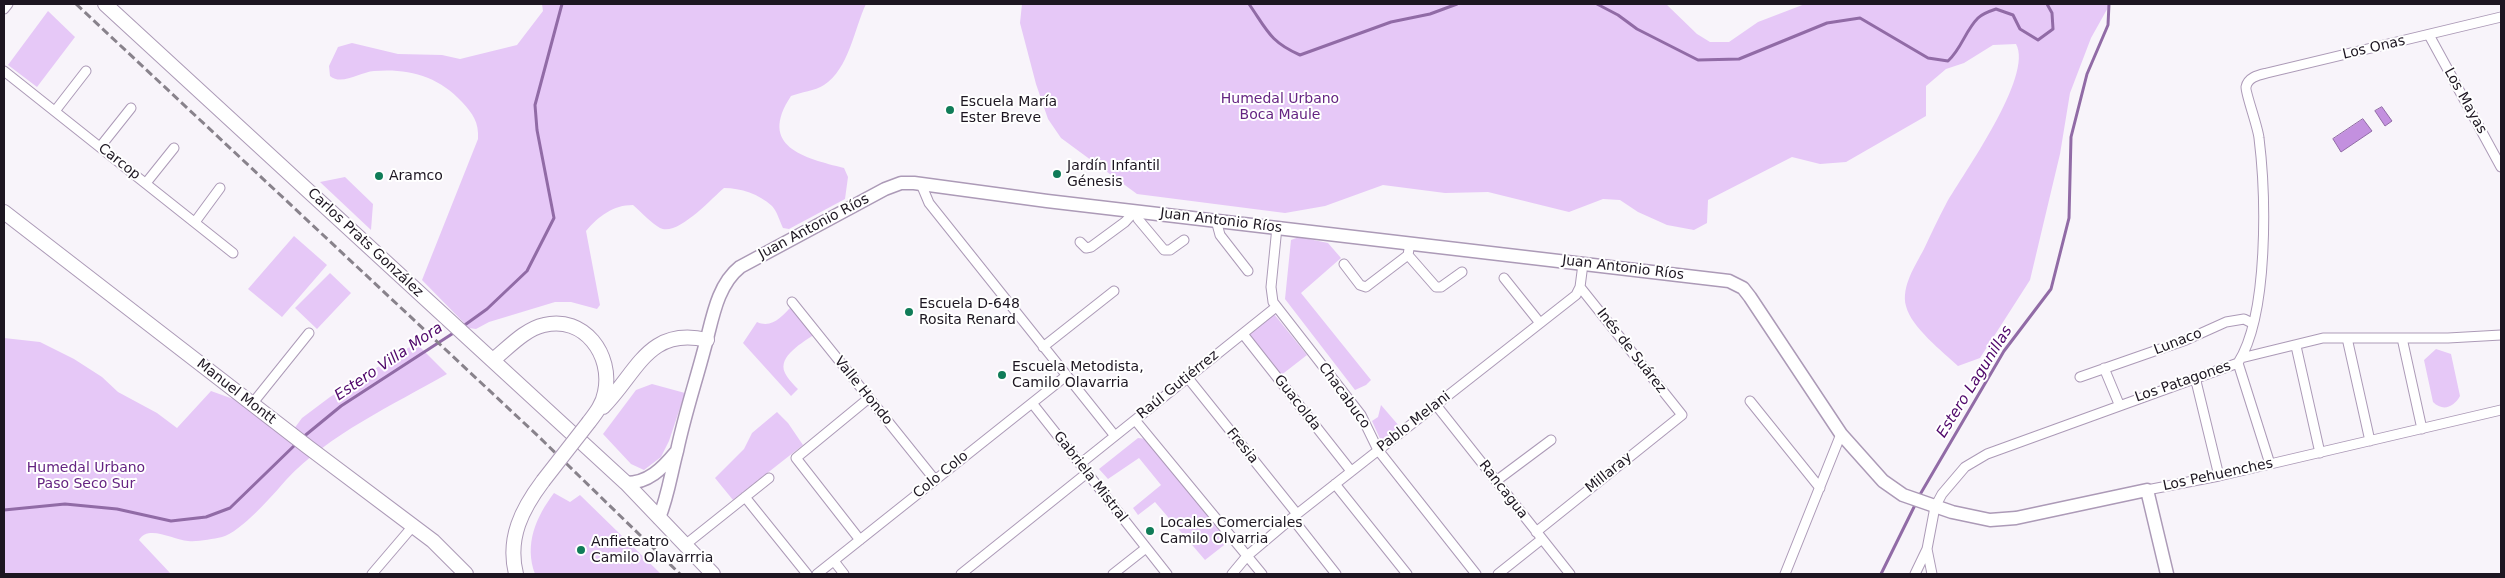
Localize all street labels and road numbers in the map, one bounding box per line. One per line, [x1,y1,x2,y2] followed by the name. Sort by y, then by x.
[2341,33,2407,63] street label: Los Onas
[2440,65,2490,137] street label: Los Mayas
[95,140,143,184] street label: Carcop
[304,185,426,301] street label: Carlos Prats González
[756,191,872,263] street label: Juan Antonio Ríos
[1159,205,1283,237] street label: Juan Antonio Ríos
[1561,252,1685,284] street label: Juan Antonio Ríos
[1593,305,1669,397] street label: Inés de Suárez
[2152,325,2204,359] street label: Lunaco
[1134,347,1222,423] street label: Raúl Gutiérrez
[830,353,896,429] street label: Valle Hondo
[193,356,279,428] street label: Manuel Montt
[2133,358,2233,406] street label: Los Patagones
[1314,360,1374,432] street label: Chacabuco
[1270,372,1324,434] street label: Guacolda
[1374,388,1454,456] street label: Pablo Melani
[1223,425,1261,467] street label: Fresia
[1049,428,1131,526] street label: Gabriela Mistral
[910,448,972,502] street label: Colo Colo
[1582,449,1636,497] street label: Millaray
[2161,455,2275,495] street label: Los Pehuenches
[1475,457,1531,523] street label: Rancagua

